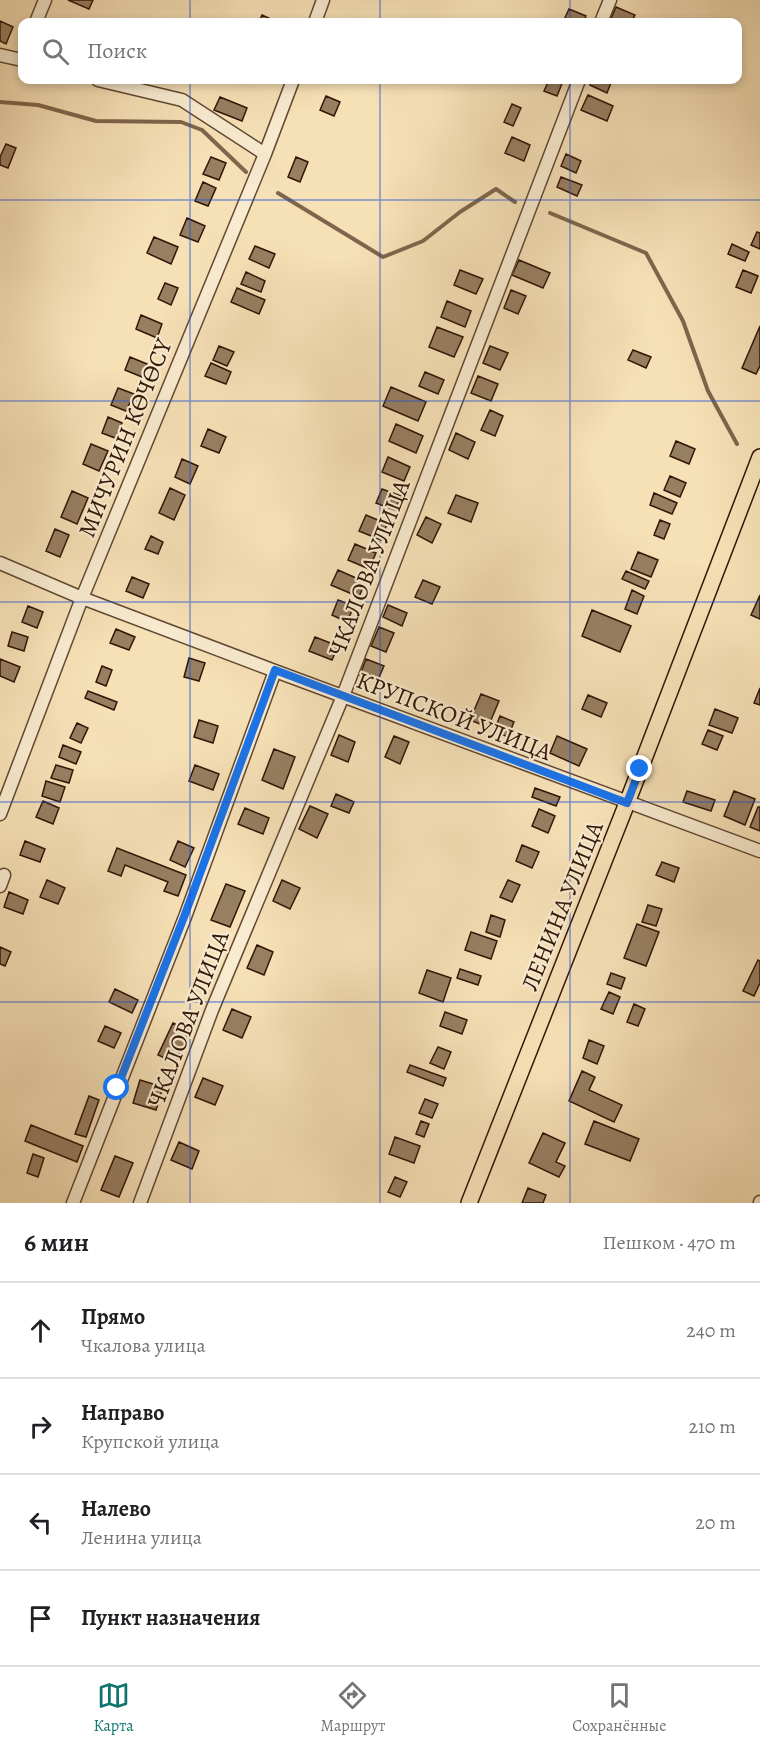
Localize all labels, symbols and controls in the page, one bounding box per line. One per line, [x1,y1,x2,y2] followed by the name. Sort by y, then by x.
[18,18,742,84] search box
[39,35,72,68] icon: search
[87,36,147,66] text: Поиск
[71,333,180,542] street label: МИЧУРИН КӨЧӨСҮ
[321,474,418,661] street label: ЧКАЛОВА УЛИЦА
[352,664,557,768] street label: КРУПСКОЙ УЛИЦА
[626,755,652,781] route end
[513,816,611,996] street label: ЛЕНИНА УЛИЦА
[140,925,237,1112] street label: ЧКАЛОВА УЛИЦА
[103,1074,129,1100] route start
[24,1225,89,1260] text: 6 мин
[603,1229,736,1256] text: Пешком · 470 m
[81,1302,145,1332] text: Прямо
[24,1314,57,1347] icon: ahead
[686,1317,736,1344] text: 240 m
[81,1332,206,1359] text: Чкалова улица
[81,1398,164,1428] text: Направо
[24,1410,57,1443] icon: right
[688,1413,736,1440] text: 210 m
[81,1428,219,1455] text: Крупской улица
[81,1494,151,1524] text: Налево
[24,1506,57,1539] icon: left
[695,1509,736,1536] text: 20 m
[81,1524,202,1551] text: Ленина улица
[24,1602,57,1635] icon: arrive
[81,1603,260,1633] text: Пункт назначения
[93,1679,134,1737] tab: Карта
[321,1679,385,1737] tab: Маршрут
[572,1679,667,1737] tab: Сохранённые

